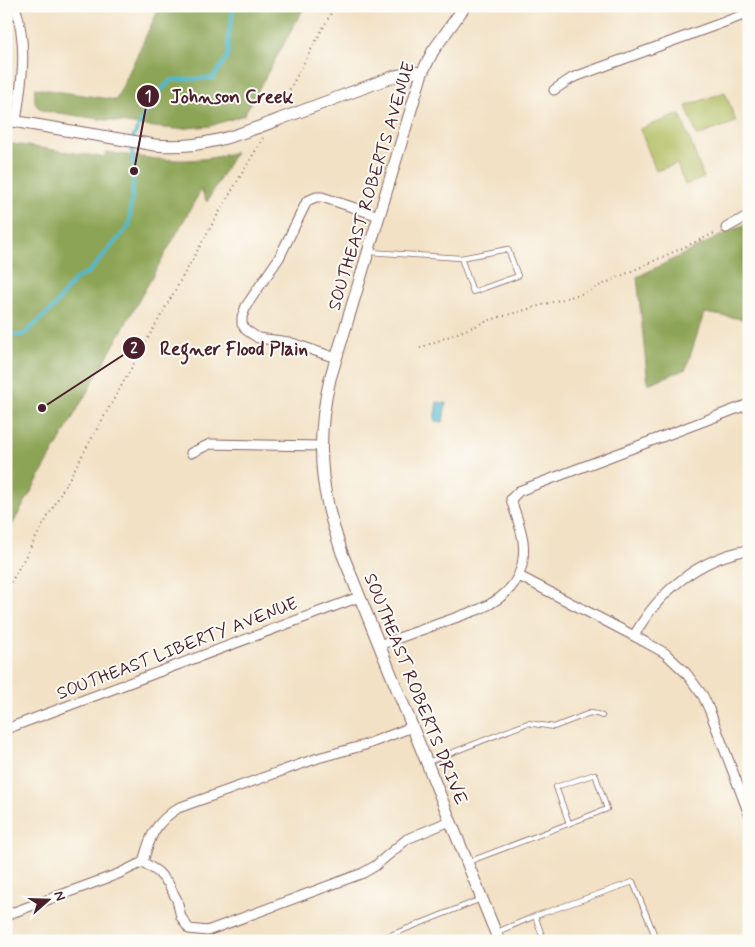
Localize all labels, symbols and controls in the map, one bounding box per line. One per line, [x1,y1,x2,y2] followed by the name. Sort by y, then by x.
[323,59,421,314] street label: SOUTHEAST ROBERTS AVENUE
[136,79,303,113] callout: Johnson Creek
[171,85,294,110] text: Johnson Creek
[145,87,151,107] text: 1
[121,331,322,365] callout: Regner Flood Plain
[160,337,308,365] text: Regner Flood Plain
[130,339,138,359] text: 2
[358,570,473,809] street label: SOUTHEAST ROBERTS DRIVE
[53,592,301,706] street label: SOUTHEAST LIBERTY AVENUE
[22,874,72,924] north arrow
[49,888,69,903] text: N

